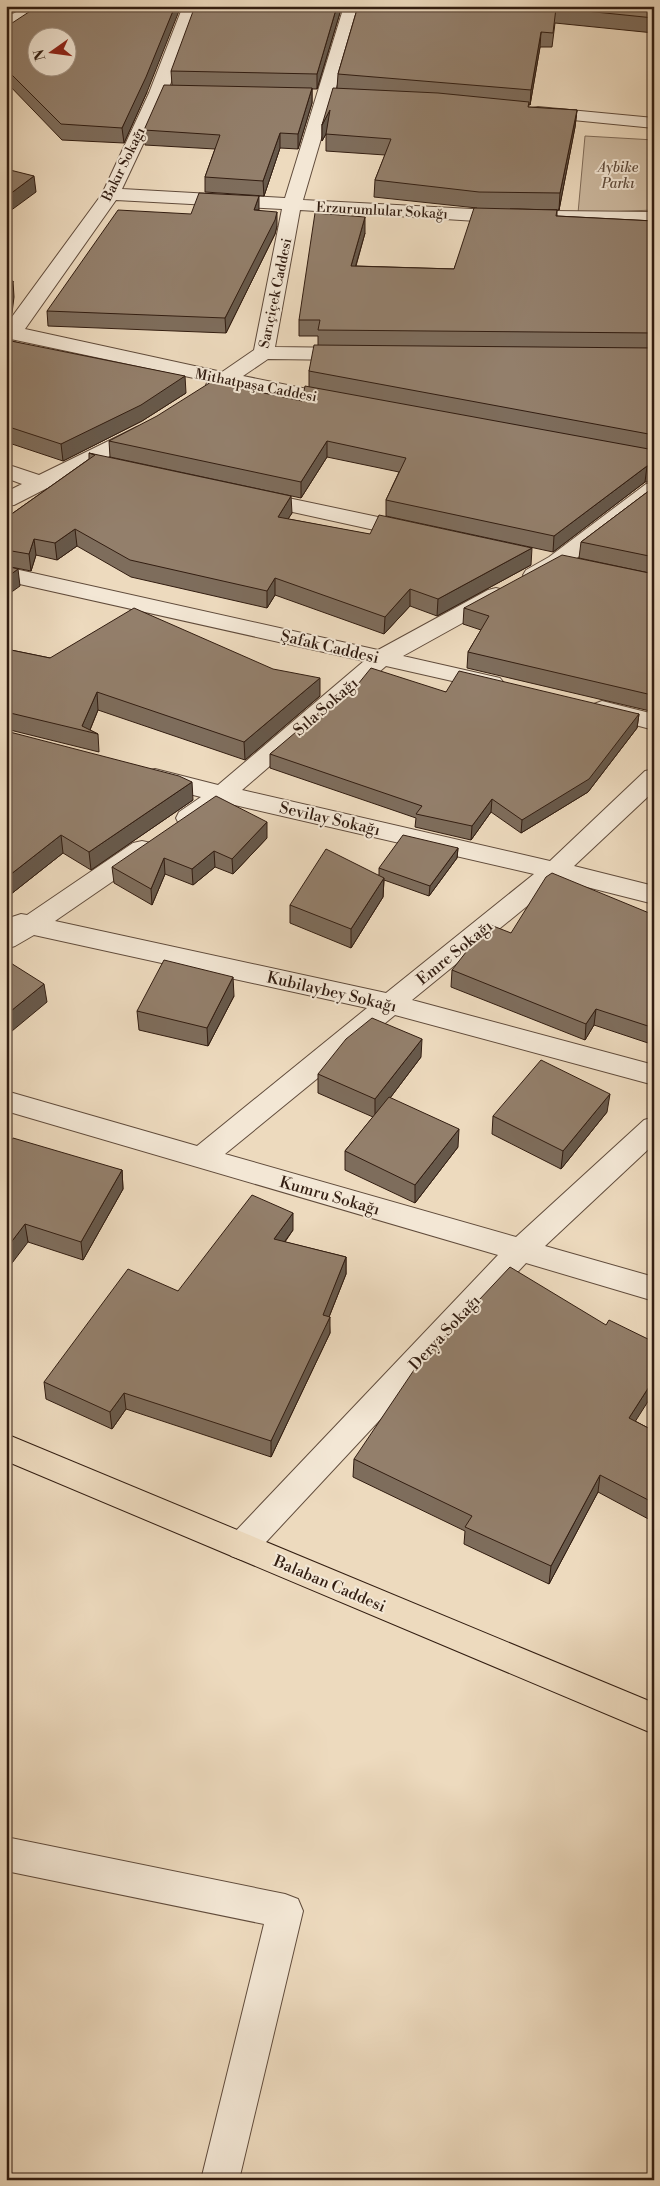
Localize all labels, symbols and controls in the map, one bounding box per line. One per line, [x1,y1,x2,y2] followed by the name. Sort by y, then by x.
[28,28,78,78] north arrow
[30,47,50,62] text: N
[98,124,150,205] street label: Bakır Sokağı
[596,159,639,193] park label: Aybike Parkı
[316,199,449,223] street label: Erzurumlular Sokağı
[256,236,297,350] street label: Sarıçiçek Caddesi
[193,365,319,407] street label: Mithatpaşa Caddesi
[279,626,381,668] street label: Şafak Caddesi
[289,673,362,740] street label: Sıla Sokağı
[277,798,382,840] street label: Sevilay Sokağı
[413,916,497,989] street label: Emre Sokağı
[265,967,399,1017] street label: Kubilaybey Sokağı
[277,1172,382,1220] street label: Kumru Sokağı
[405,1291,485,1375] street label: Derya Sokağı
[270,1551,389,1617] street label: Balaban Caddesi

